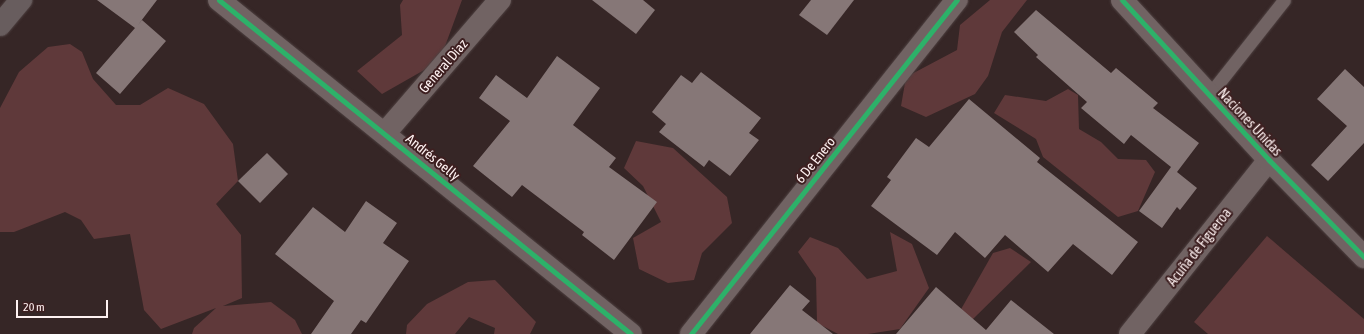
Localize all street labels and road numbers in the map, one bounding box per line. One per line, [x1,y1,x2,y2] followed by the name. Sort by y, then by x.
[415,36,471,96] street label: General Diaz
[1214,85,1286,159] street label: Naciones Unidas
[403,130,463,184] street label: Andrés Gelly
[791,134,839,186] street label: 6 De Enero
[1163,205,1235,289] street label: Acuña de Figueroa

